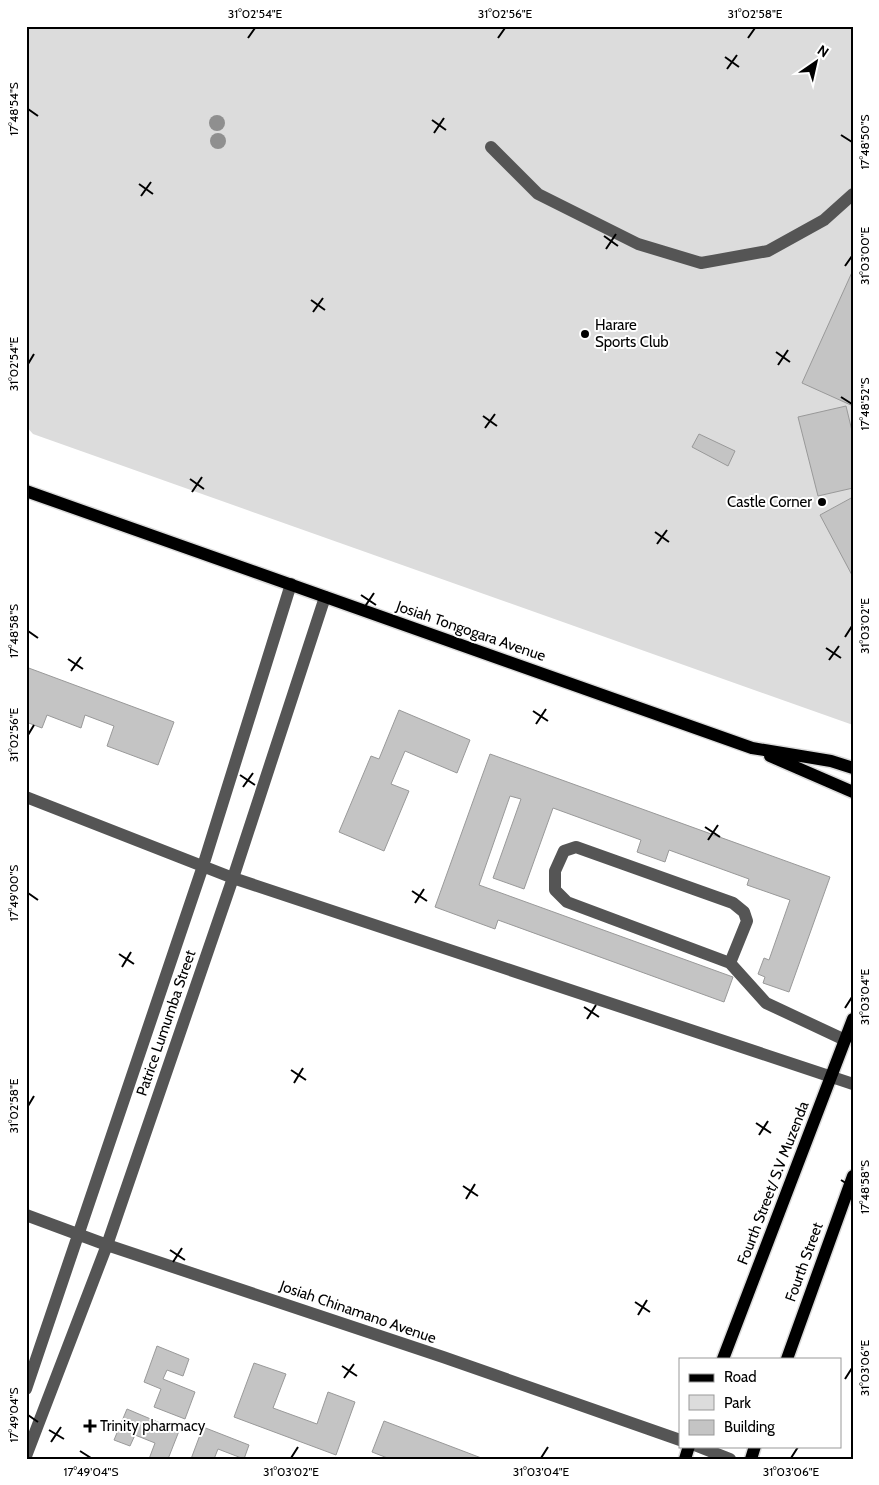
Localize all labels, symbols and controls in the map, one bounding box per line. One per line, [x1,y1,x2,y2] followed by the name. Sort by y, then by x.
[228,6,283,21] text: 31°02'54"E
[478,6,533,21] text: 31°02'56"E
[728,6,783,21] text: 31°02'58"E
[792,38,842,88] north arrow
[814,41,832,61] text: N
[6,82,21,136] text: 17°48'54"S
[857,114,872,170] text: 17°48'50"S
[857,227,872,285] text: 31°03'00"E
[595,316,669,351] place label: Harare Sports Club
[579,328,591,340] marker: Harare Sports Club
[6,336,21,391] text: 31°02'54"E
[857,377,872,431] text: 17°48'52"S
[727,493,812,511] place label: Castle Corner
[816,496,828,508] marker: Castle Corner
[393,597,548,665] street label: Josiah Tongogara Avenue
[857,598,872,654] text: 31°03'02"E
[6,604,21,658] text: 17°48'58"S
[6,707,21,762] text: 31°02'56"E
[6,865,21,921] text: 17°49'00"S
[133,948,199,1098] street label: Patrice Lumumba Street
[857,968,872,1025] text: 31°03'04"E
[6,1078,21,1133] text: 31°02'58"E
[734,1099,812,1267] street label: Fourth Street/ S.V Muzenda
[857,1160,872,1214] text: 17°48'58"S
[781,1220,827,1304] street label: Fourth Street
[277,1276,439,1347] street label: Josiah Chinamano Avenue
[857,1339,872,1396] text: 31°03'06"E
[679,1358,842,1448] legend
[724,1368,757,1386] text: Road
[6,1388,21,1442] text: 17°49'04"S
[724,1394,751,1412] text: Park
[100,1417,206,1435] place label: Trinity pharmacy
[724,1418,775,1436] text: Building
[84,1420,96,1432] marker: Trinity pharmacy
[64,1464,118,1479] text: 17°49'04"S
[263,1464,319,1479] text: 31°03'02"E
[513,1464,570,1479] text: 31°03'04"E
[763,1464,820,1479] text: 31°03'06"E

